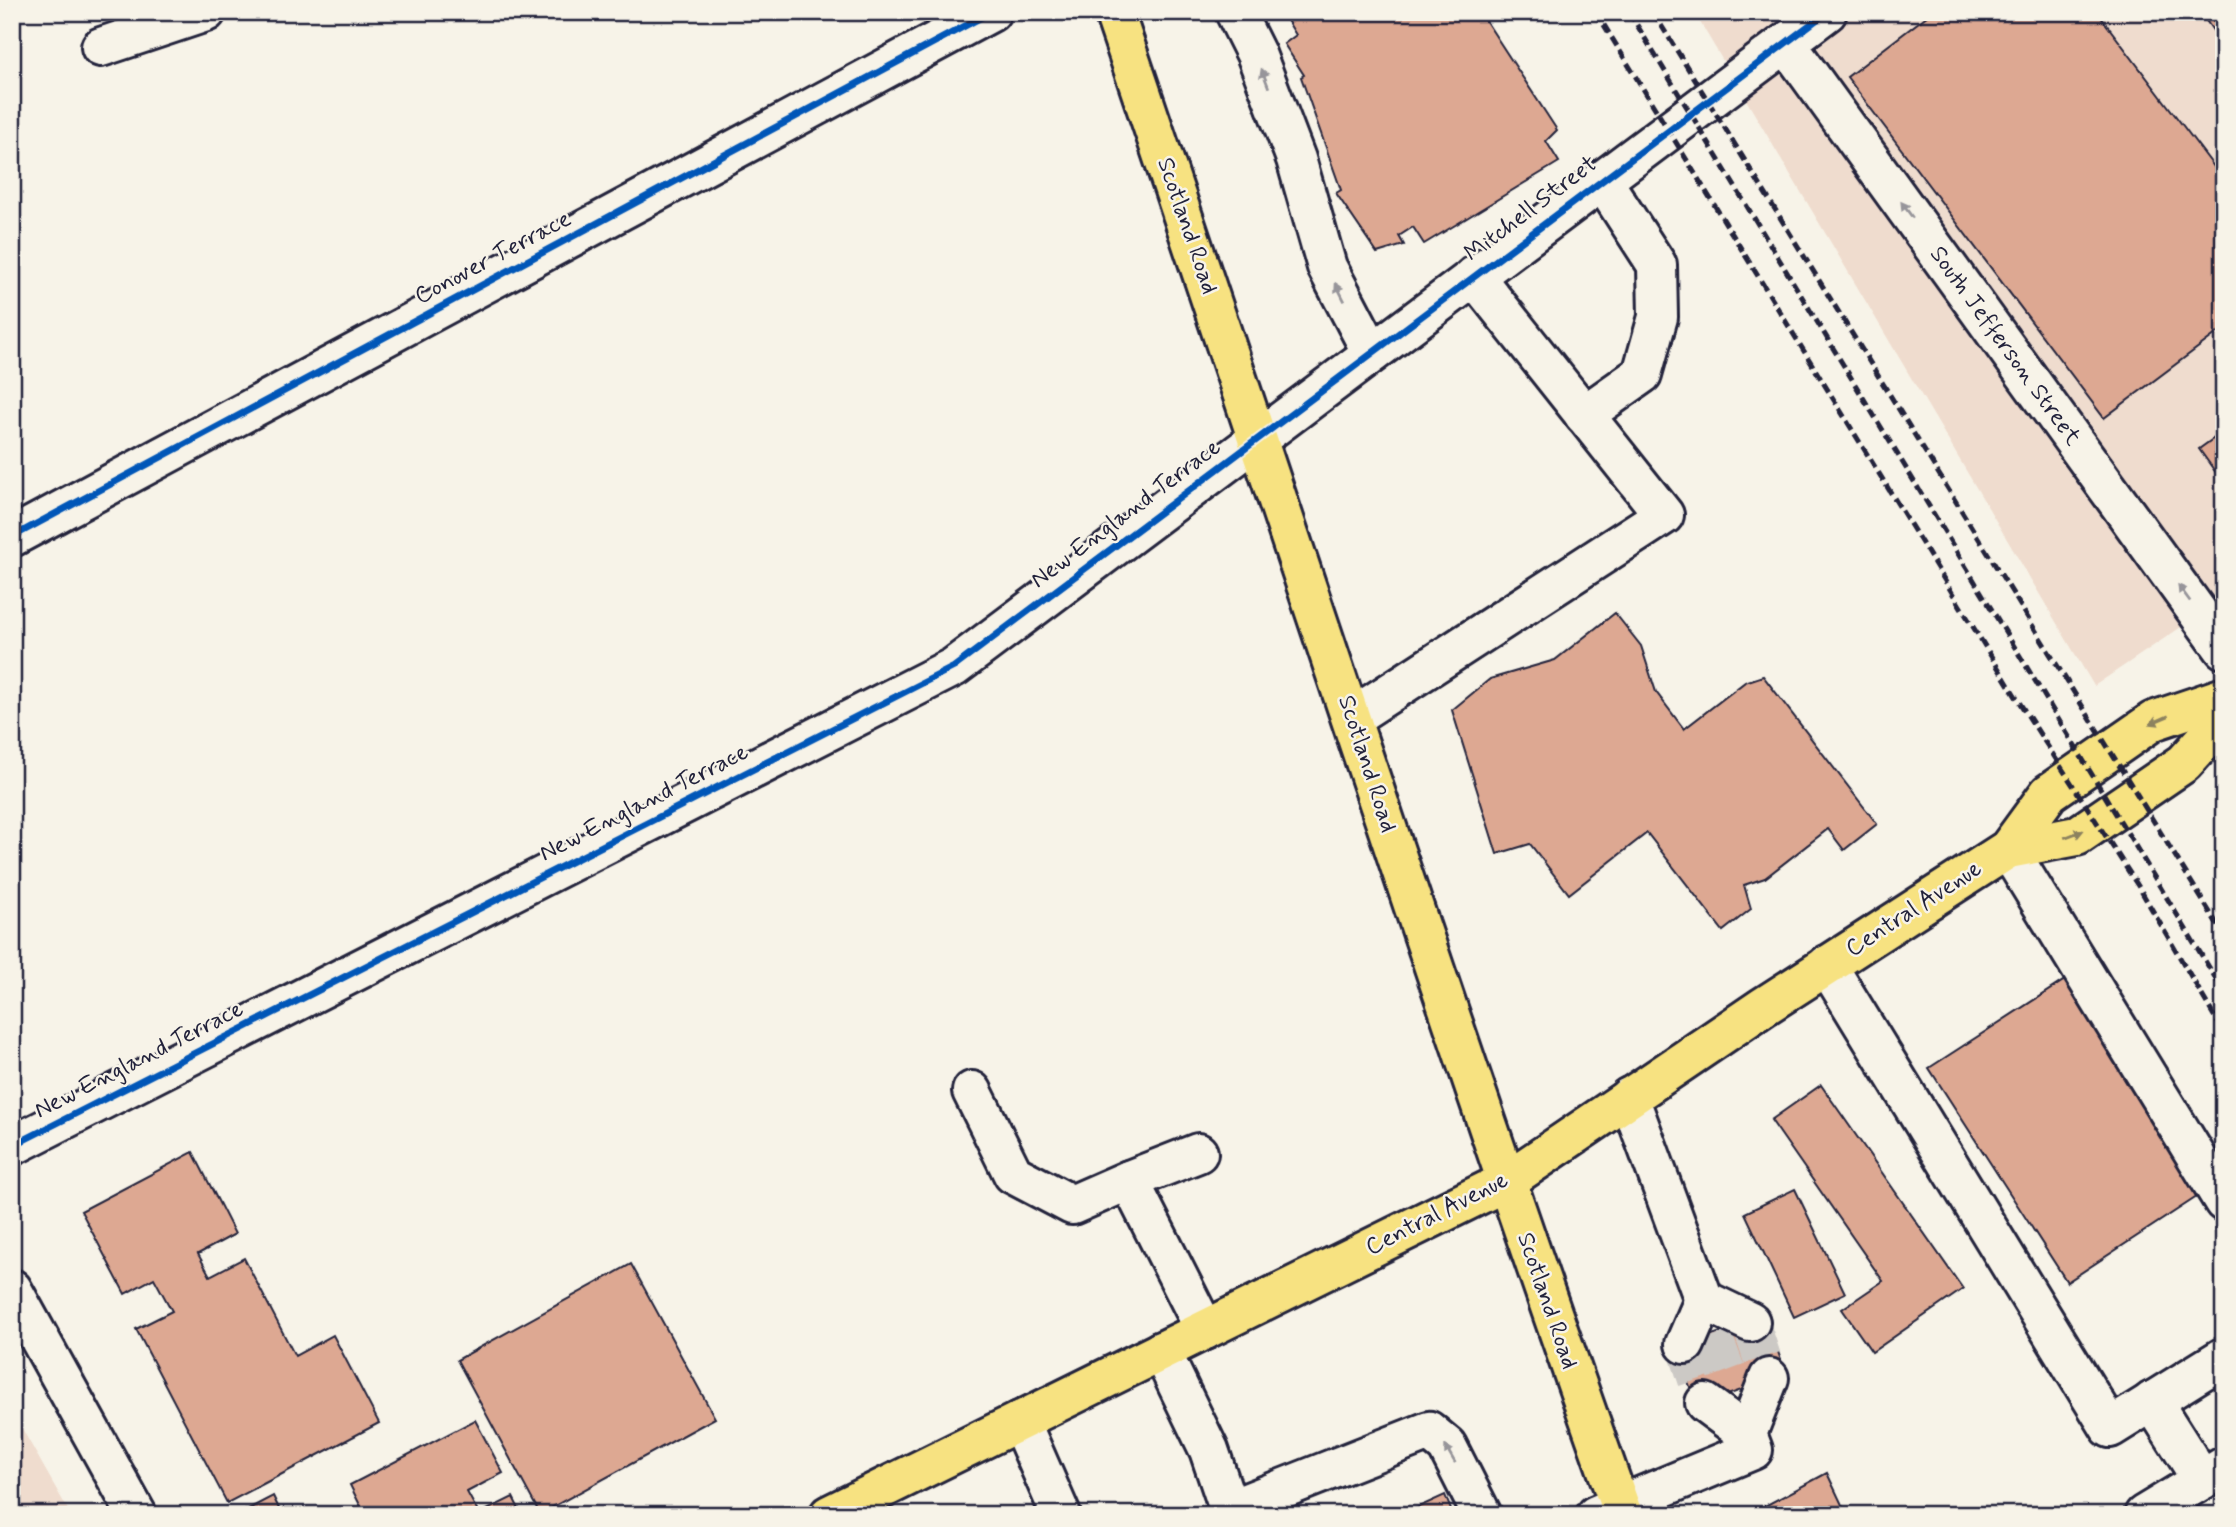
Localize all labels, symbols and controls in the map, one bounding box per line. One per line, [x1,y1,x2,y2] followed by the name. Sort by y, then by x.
[1260,67,1271,88] one-way arrow
[1458,149,1604,269] street label: Mitchell Street
[1149,154,1225,298] street label: Scotland Road
[1900,201,1914,219] one-way arrow
[409,204,577,312] street label: Conover Terrace
[1922,240,2088,452] street label: South Jefferson Street
[1335,282,1346,302] one-way arrow
[1025,432,1227,596] street label: New England Terrace
[2177,584,2191,602] one-way arrow
[1330,692,1404,836] street label: Scotland Road
[2149,714,2170,725] one-way arrow
[534,737,754,869] street label: New England Terrace
[2064,829,2085,840] one-way arrow
[1840,853,1988,965] street label: Central Avenue
[29,994,249,1126] street label: New England Terrace
[1360,1165,1514,1263] street label: Central Avenue
[1509,1229,1585,1373] street label: Scotland Road
[1444,1445,1456,1464] one-way arrow

